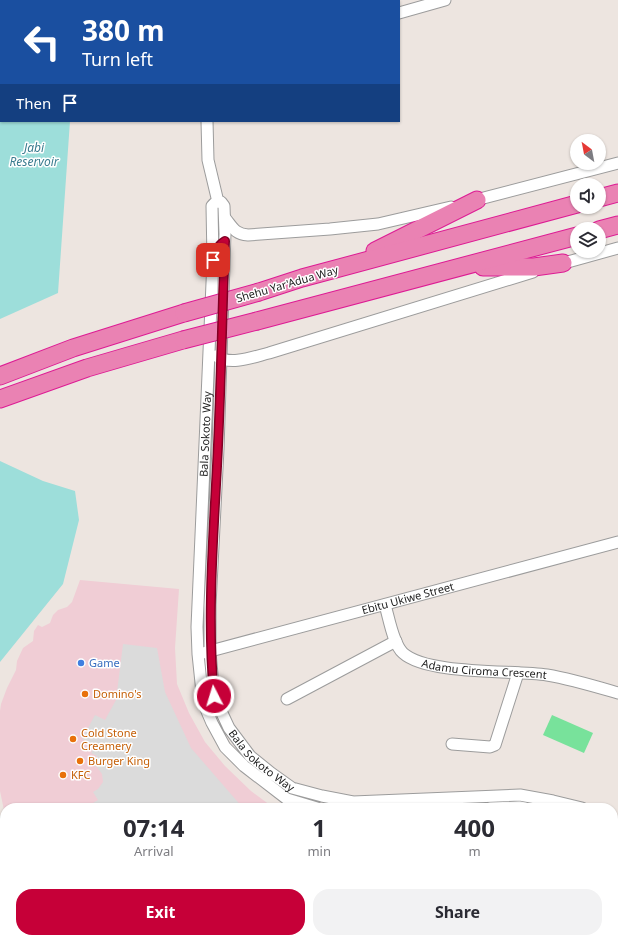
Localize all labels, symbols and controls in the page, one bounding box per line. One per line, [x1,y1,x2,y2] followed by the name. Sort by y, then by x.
[82,11,165,49] text: 380 m
[16,16,68,68] icon: left
[82,47,153,71] text: Turn left
[59,92,81,114] icon: arrive
[16,93,51,113] text: Then
[570,134,606,170] north arrow
[570,134,606,258] map controls
[9,139,60,170] water label: Jabi Reservoir
[570,178,606,214] button: sound
[570,222,606,258] button: layers
[196,243,230,277] pin
[202,249,224,271] icon: arrive
[234,262,340,305] street label: Shehu Yar'Adua Way
[196,390,214,477] street label: Bala Sokoto Way
[360,578,455,617] street label: Ebitu Ukiwe Street
[89,655,120,670] place label: Game
[420,655,548,682] street label: Adamu Ciroma Crescent
[76,658,86,668] marker: Game
[193,675,235,717] position arrow
[93,686,142,701] place label: Domino's
[80,689,90,699] marker: Domino's
[81,725,137,753] place label: Cold Stone Creamery
[226,726,298,795] street label: Bala Sokoto Way
[68,734,78,744] marker: Cold Stone Creamery
[88,753,150,768] place label: Burger King
[75,756,85,766] marker: Burger King
[71,767,91,782] place label: KFC
[58,770,68,780] marker: KFC
[123,811,185,844] text: 07:14
[312,811,326,844] text: 1
[454,811,495,844] text: 400
[134,842,174,860] text: Arrival
[307,842,331,860] text: min
[468,842,481,860] text: m
[16,889,305,935] button: Exit
[313,889,602,935] button: Share

